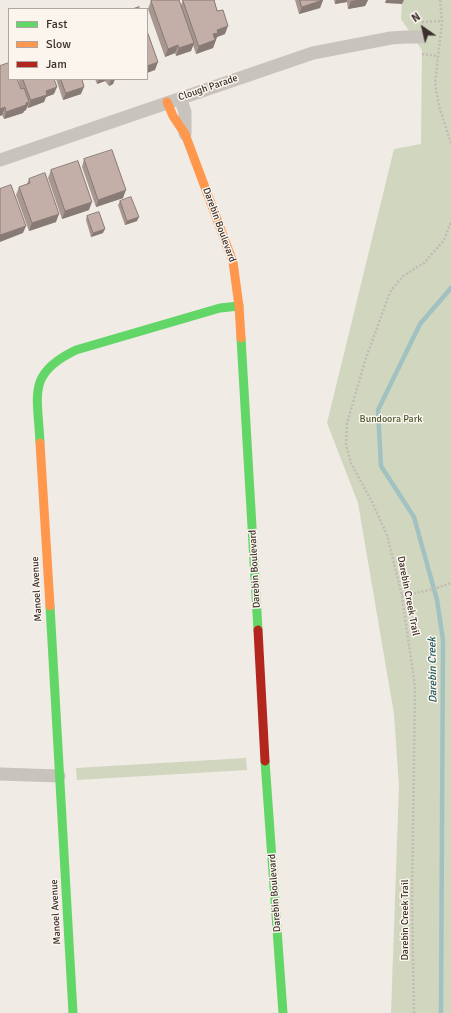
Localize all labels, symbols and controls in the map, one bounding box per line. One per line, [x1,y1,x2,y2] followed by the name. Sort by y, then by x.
[8,8,148,80] legend
[403,8,443,48] north arrow
[409,10,423,25] text: N
[46,17,67,32] text: Fast
[46,37,71,52] text: Slow
[46,57,67,72] text: Jam
[177,72,239,104] street label: Clough Parade
[200,186,238,264] street label: Darebin Boulevard
[360,413,422,425] park label: Bundoora Park
[247,529,263,609] street label: Darebin Boulevard
[394,555,422,637] street label: Darebin Creek Trail
[29,556,45,622] street label: Manoel Avenue
[426,637,440,703] water label: Darebin Creek
[266,853,284,933] street label: Darebin Boulevard
[48,879,64,945] street label: Manoel Avenue
[399,879,411,961] street label: Darebin Creek Trail

